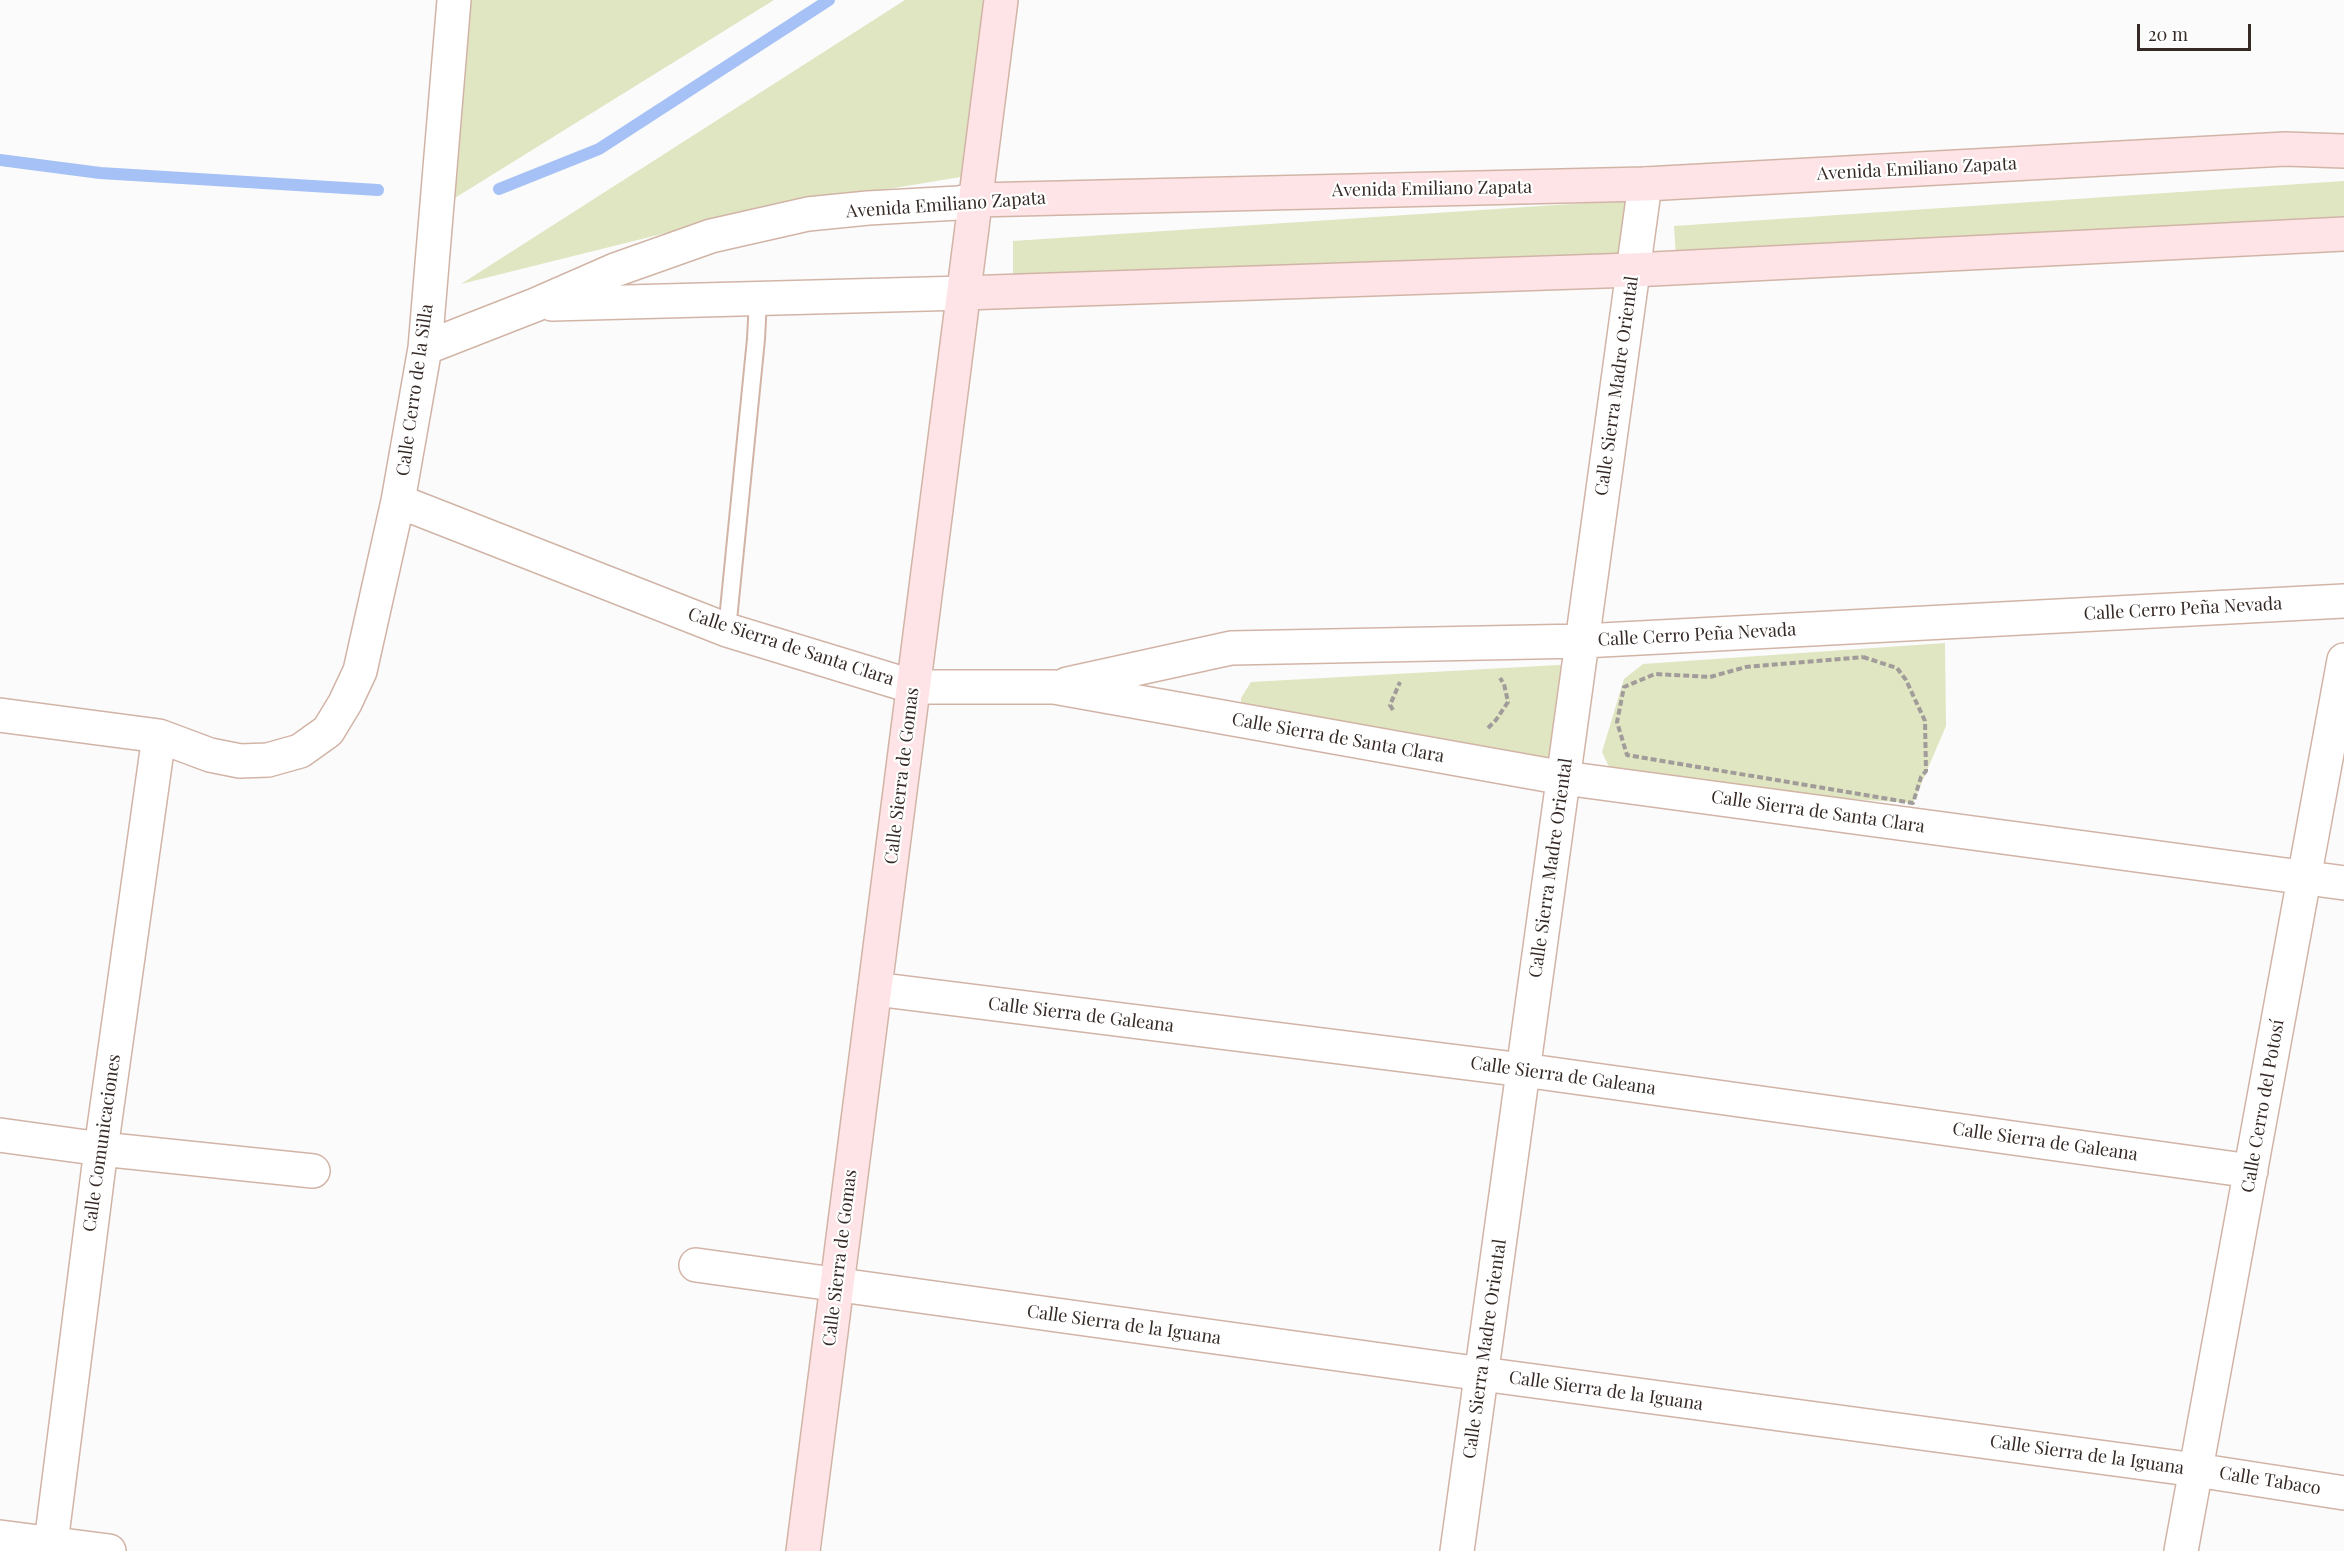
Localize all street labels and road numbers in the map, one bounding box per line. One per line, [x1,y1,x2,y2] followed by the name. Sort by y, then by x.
[1817,153,2017,185] street label: Avenida Emiliano Zapata
[1332,176,1532,202] street label: Avenida Emiliano Zapata
[845,187,1047,223] street label: Avenida Emiliano Zapata
[1591,275,1643,497] street label: Calle Sierra Madre Oriental
[392,303,438,477] street label: Calle Cerro de la Silla
[2083,593,2283,625] street label: Calle Cerro Peña Nevada
[685,603,897,691] street label: Calle Sierra de Santa Clara
[1597,619,1797,651] street label: Calle Cerro Peña Nevada
[880,686,924,866] street label: Calle Sierra de Gomas
[1230,709,1446,767] street label: Calle Sierra de Santa Clara
[1525,757,1577,979] street label: Calle Sierra Madre Oriental
[1710,786,1926,838] street label: Calle Sierra de Santa Clara
[987,993,1175,1037] street label: Calle Sierra de Galeana
[2237,1018,2289,1194] street label: Calle Cerro del Potosí
[1469,1052,1657,1100] street label: Calle Sierra de Galeana
[79,1053,125,1233] street label: Calle Comunicaciones
[1951,1118,2139,1166] street label: Calle Sierra de Galeana
[818,1168,862,1348] street label: Calle Sierra de Gomas
[1459,1238,1511,1460] street label: Calle Sierra Madre Oriental
[1026,1301,1222,1349] street label: Calle Sierra de la Iguana
[1508,1367,1704,1415] street label: Calle Sierra de la Iguana
[1989,1431,2185,1479] street label: Calle Sierra de la Iguana
[2218,1462,2322,1500] street label: Calle Tabaco

